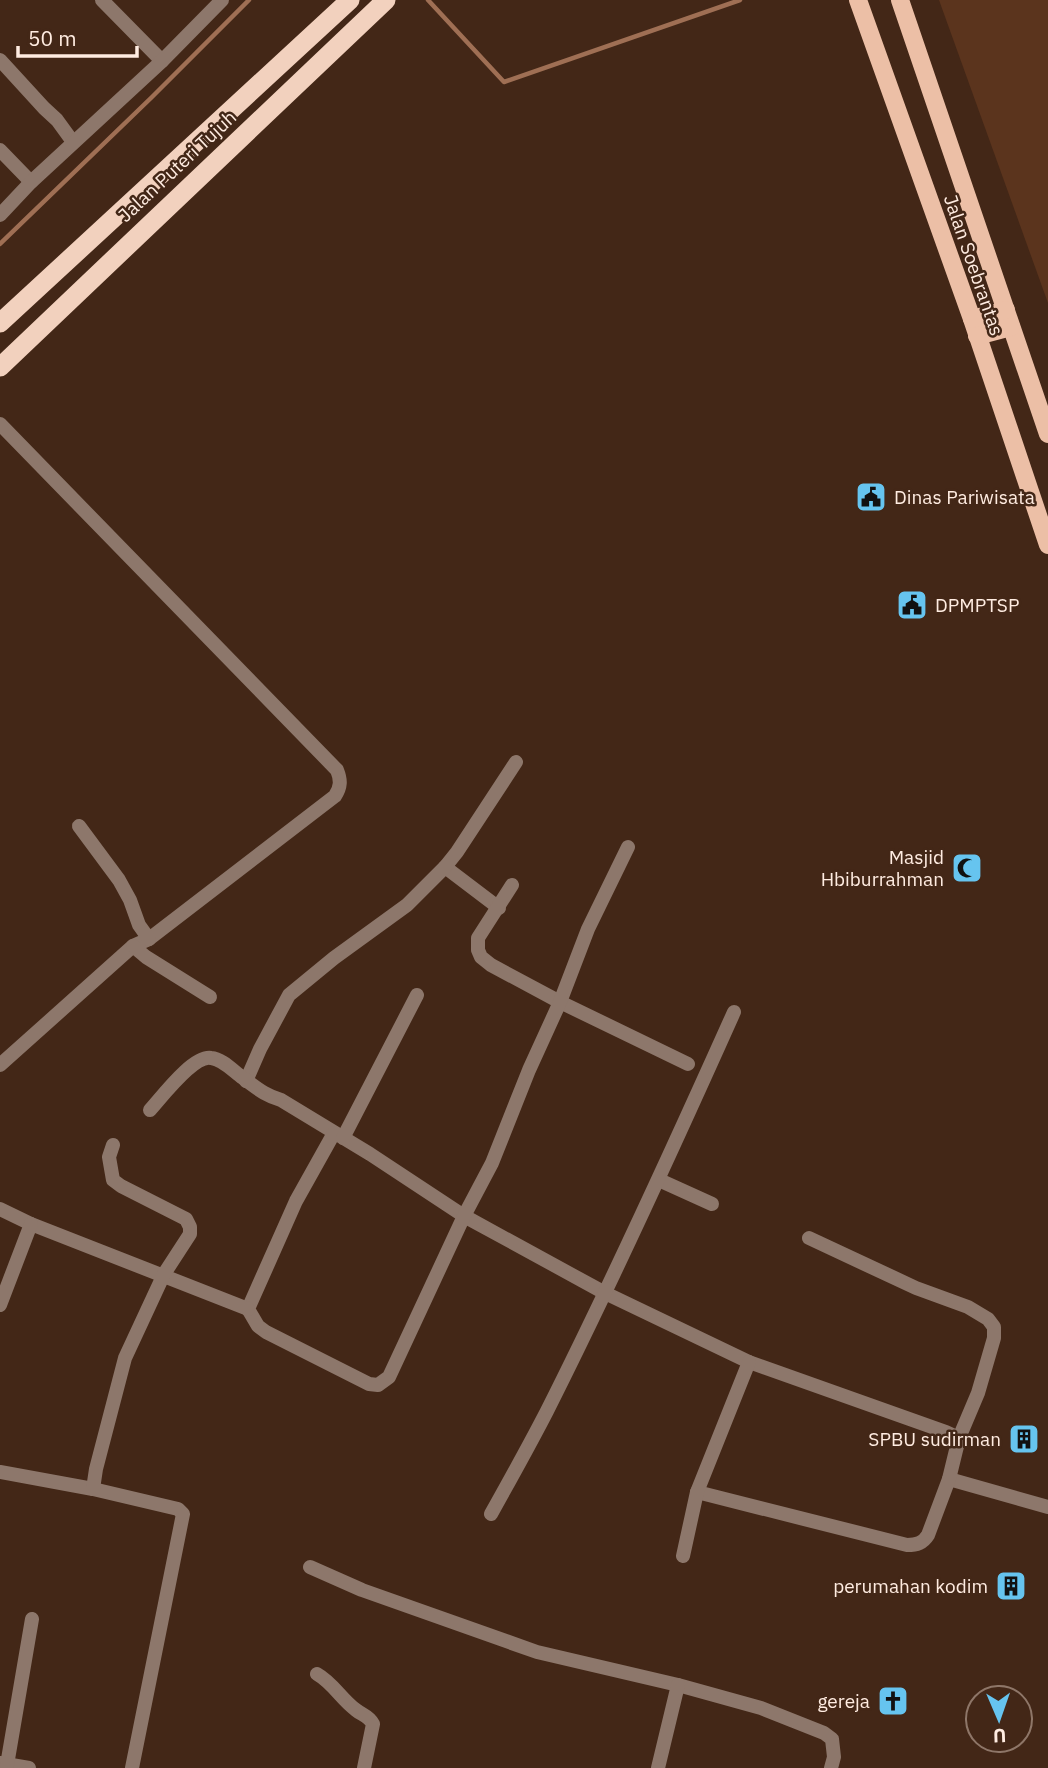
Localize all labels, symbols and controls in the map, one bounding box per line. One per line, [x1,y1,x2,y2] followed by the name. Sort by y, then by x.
[18,14,136,58] scale bar
[28,24,77,52] text: 50 m
[113,105,241,227] street label: Jalan Puteri Tujuh
[939,191,1009,339] street label: Jalan Soebrantas
[854,480,888,514] public building icon: Dinas Pariwisata
[894,485,1035,509] place label: Dinas Pariwisata
[895,588,929,622] public building icon: DPMPTSP
[935,593,1019,617] place label: DPMPTSP
[821,845,944,891] place label: Masjid Hbiburrahman
[950,851,984,885] mosque icon: Masjid Hbiburrahman
[1007,1422,1041,1456] building icon: SPBU sudirman
[868,1427,1001,1451] place label: SPBU sudirman
[994,1569,1028,1603] building icon: perumahan kodim
[833,1574,988,1598] place label: perumahan kodim
[876,1684,910,1718] church icon: gereja
[964,1684,1034,1754] north arrow
[817,1689,870,1713] place label: gereja
[993,1724,1007,1748] text: U

